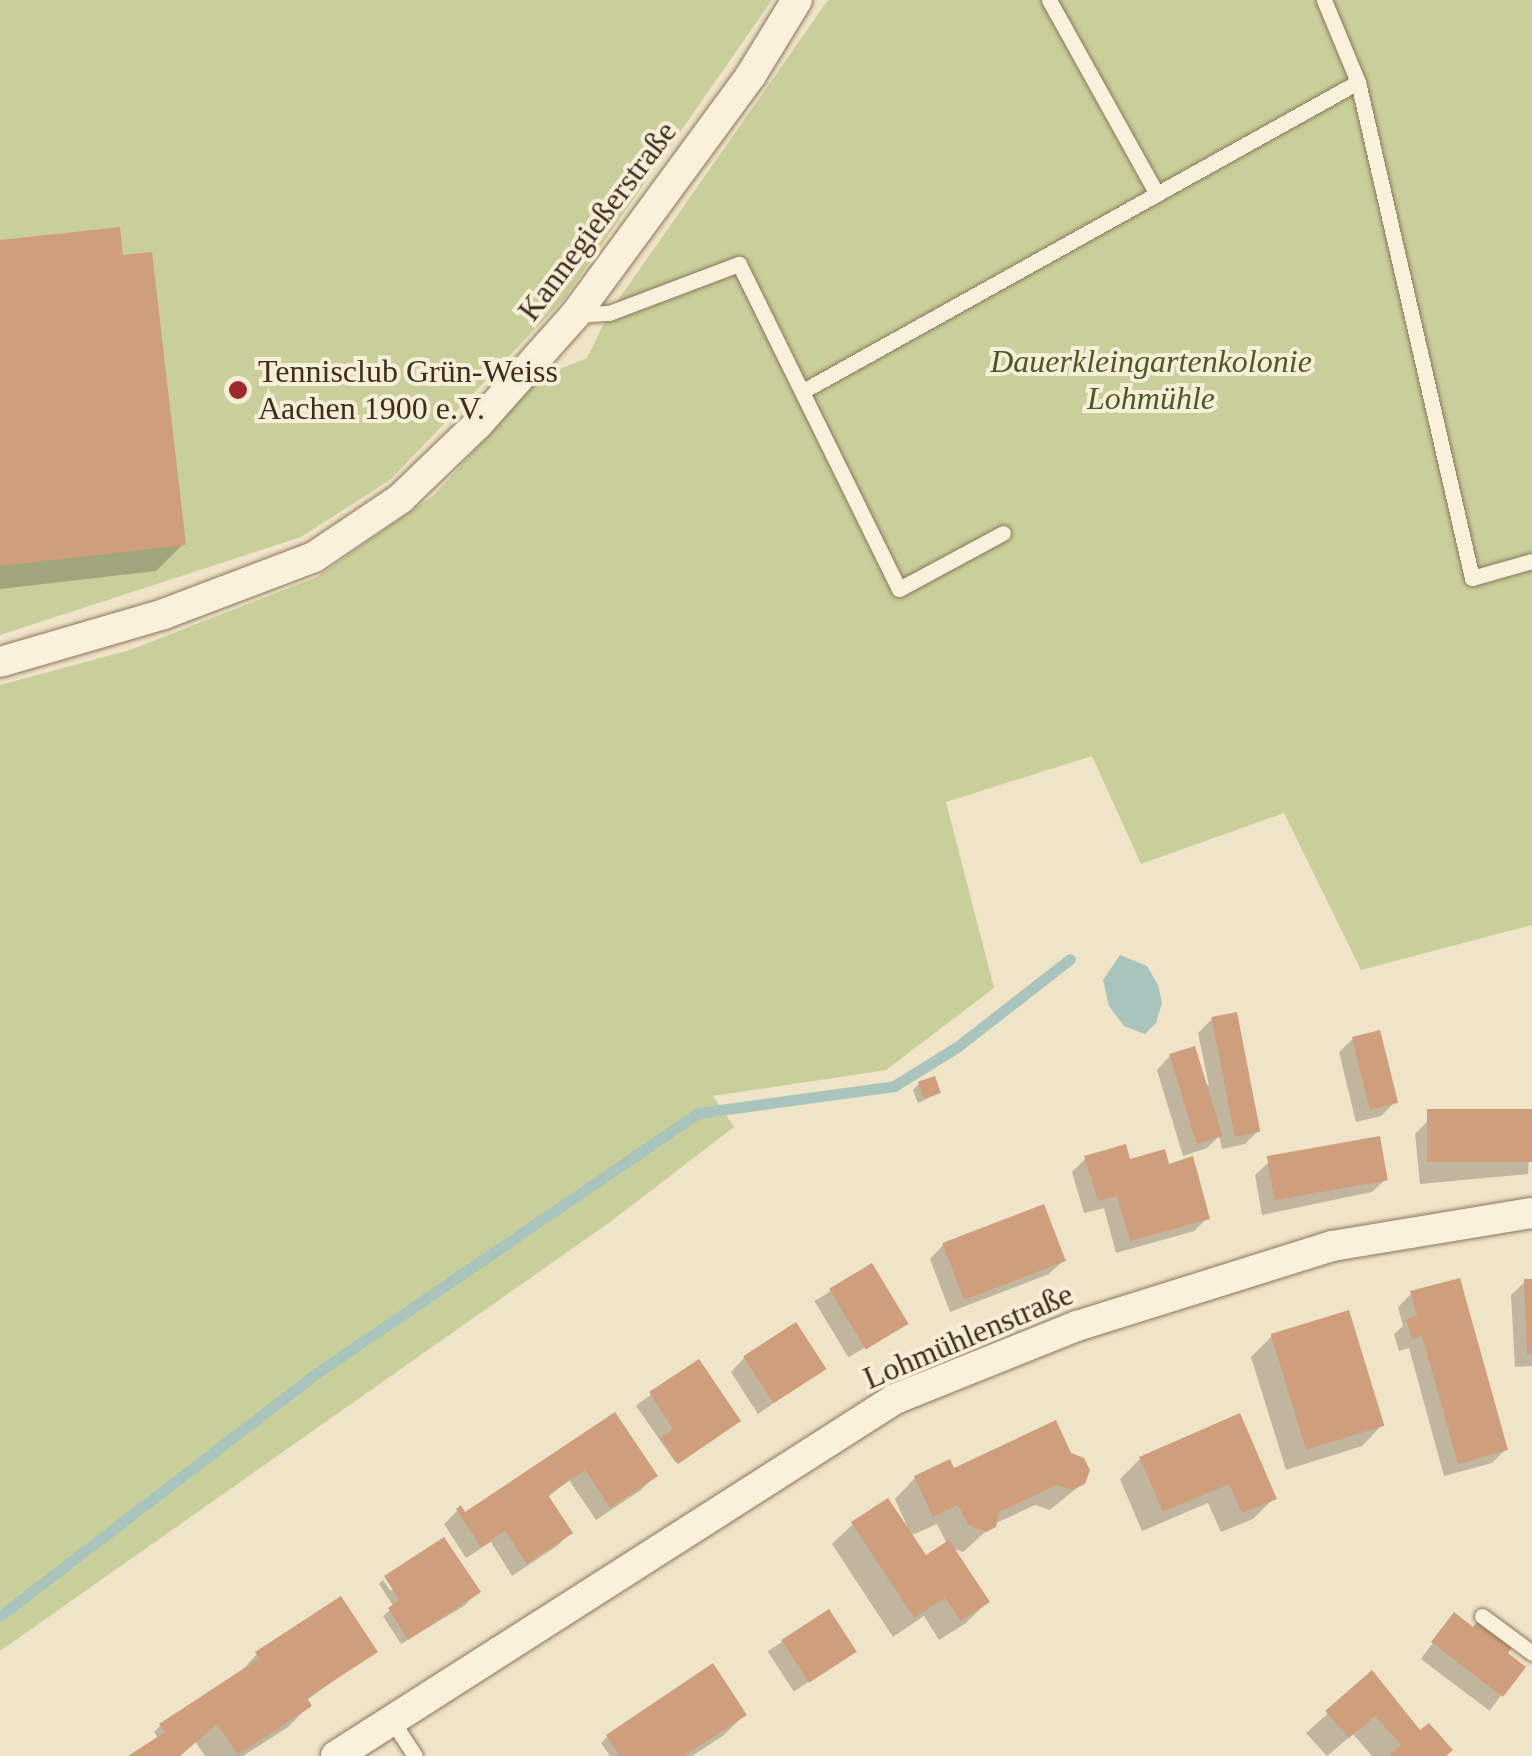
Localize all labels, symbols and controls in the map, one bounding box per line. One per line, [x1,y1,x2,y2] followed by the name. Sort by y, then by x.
[509,114,685,328] street label: Kannegießerstraße
[990,343,1312,418] park label: Dauerkleingartenkolonie Lohmühle
[258,353,558,428] place label: Tennisclub Grün-Weiss Aachen 1900 e.V.
[227,379,249,401] marker: Tennisclub Grün-Weiss Aachen 1900 e.V.
[857,1275,1079,1397] street label: Lohmühlenstraße

